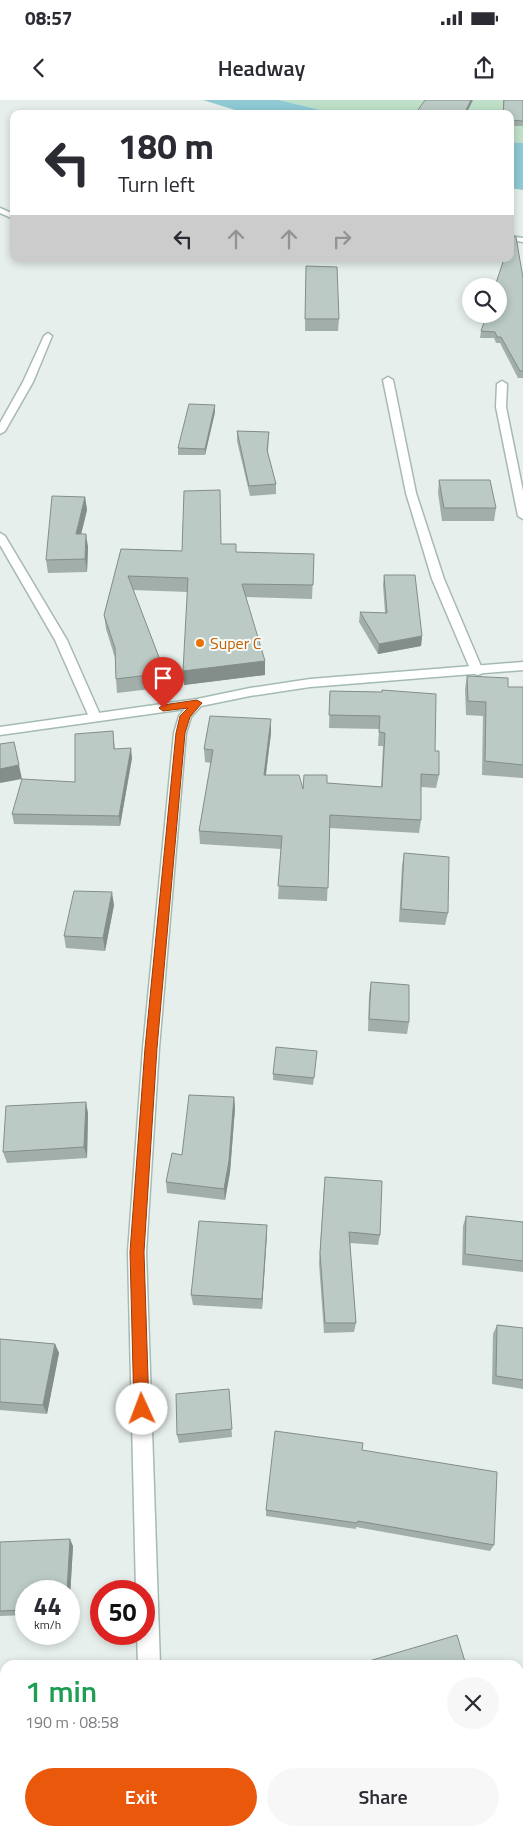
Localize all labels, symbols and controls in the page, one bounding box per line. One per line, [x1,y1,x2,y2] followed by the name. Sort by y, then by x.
[25,3,72,32] text: 08:57
[218,51,305,85] text: Headway
[25,54,53,82] icon: back
[470,54,498,82] icon: share
[118,119,214,173] text: 180 m
[35,130,100,195] icon: left
[118,167,195,201] text: Turn left
[169,225,197,253] icon: left
[222,225,250,253] icon: ahead
[275,225,303,253] icon: ahead
[328,225,356,253] icon: right
[462,278,507,323] map controls
[462,278,507,323] button: search
[210,631,262,655] place label: Super C
[194,637,206,649] marker: Super C
[142,657,184,708] pin
[149,664,177,692] icon: arrive
[115,1382,167,1434] position arrow
[90,1580,155,1645] speed limit sign: 50
[33,1587,62,1625] text: 44
[34,1615,61,1634] text: km/h
[25,1668,97,1714] text: 1 min
[447,1677,499,1729] button: close
[25,1710,119,1734] text: 190 m · 08:58
[25,1768,257,1826] button: Exit
[267,1768,499,1826] button: Share

